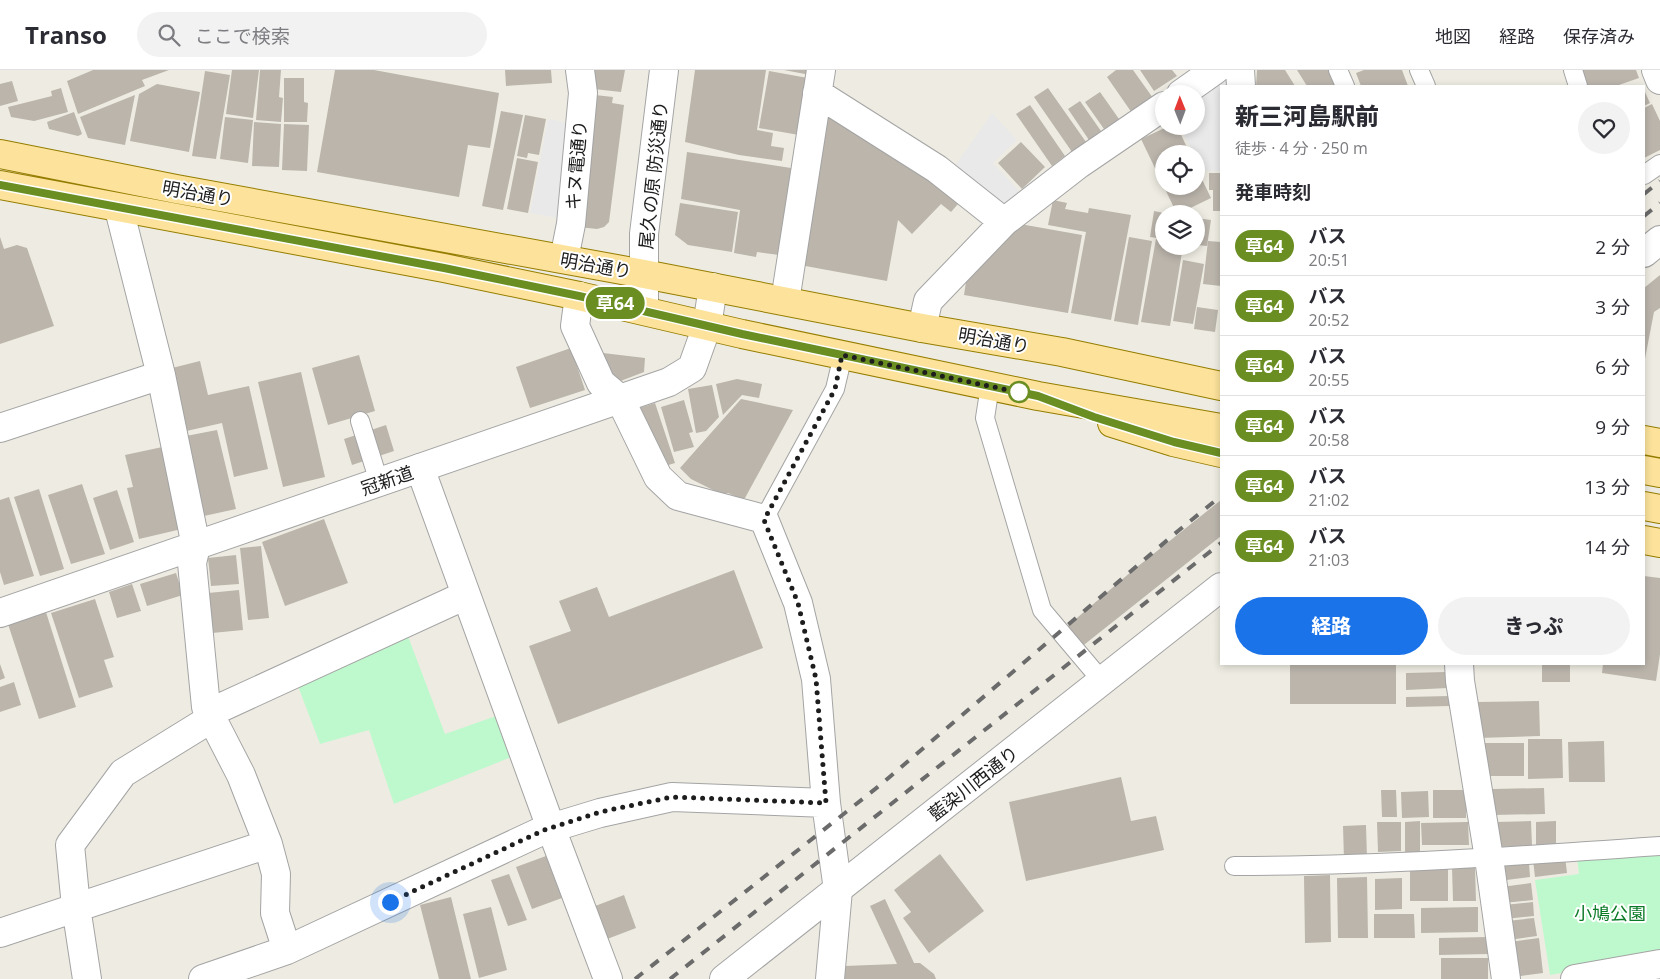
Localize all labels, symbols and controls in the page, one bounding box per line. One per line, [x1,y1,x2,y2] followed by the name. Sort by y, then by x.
[137,12,487,57] search box
[25,18,107,51] text: Transo
[155,21,183,49] icon: search
[195,23,290,49] text: ここで検索
[1435,24,1471,48] text: 地図
[1499,24,1535,48] text: 経路
[1563,24,1635,48] text: 保存済み
[1155,85,1205,135] north arrow
[1155,85,1205,255] map controls
[1235,99,1379,132] text: 新三河島駅前
[633,100,673,250] street label: 尾久の原 防災通り
[1578,102,1630,154] button: heart
[560,119,592,211] street label: キヌ電通り
[1235,137,1368,159] text: 徒歩 · 4 分 · 250 m
[1155,145,1205,195] button: locate
[160,175,236,211] street label: 明治通り
[1235,179,1311,205] text: 発車時刻
[1155,205,1205,255] button: layers
[1309,223,1347,249] text: バス
[1245,234,1284,258] text: 草64
[1595,234,1630,260] text: 2 分
[558,247,634,283] street label: 明治通り
[1309,249,1349,271] text: 20:51
[1309,283,1347,309] text: バス
[586,287,644,319] line badge: 草64
[596,291,634,315] text: 草64
[1245,294,1284,318] text: 草64
[1595,294,1630,320] text: 3 分
[1309,309,1349,331] text: 20:52
[956,322,1032,358] street label: 明治通り
[1309,343,1347,369] text: バス
[1245,354,1284,378] text: 草64
[1595,354,1630,380] text: 6 分
[1309,369,1349,391] text: 20:55
[1008,381,1030,403] unlabelled marker
[1309,403,1347,429] text: バス
[1245,414,1284,438] text: 草64
[1595,414,1630,440] text: 9 分
[1309,429,1349,451] text: 20:58
[358,460,416,500] street label: 冠新道
[1309,463,1347,489] text: バス
[1245,474,1284,498] text: 草64
[1584,474,1630,500] text: 13 分
[1309,489,1349,511] text: 21:02
[1309,523,1347,549] text: バス
[1245,534,1284,558] text: 草64
[1584,534,1630,560] text: 14 分
[1309,549,1349,571] text: 21:03
[1235,597,1428,655] button: 経路
[1438,597,1630,655] button: きっぷ
[923,740,1023,826] street label: 藍染川西通り
[378,890,403,915] your location
[1574,901,1646,925] park label: 小鳩公園

